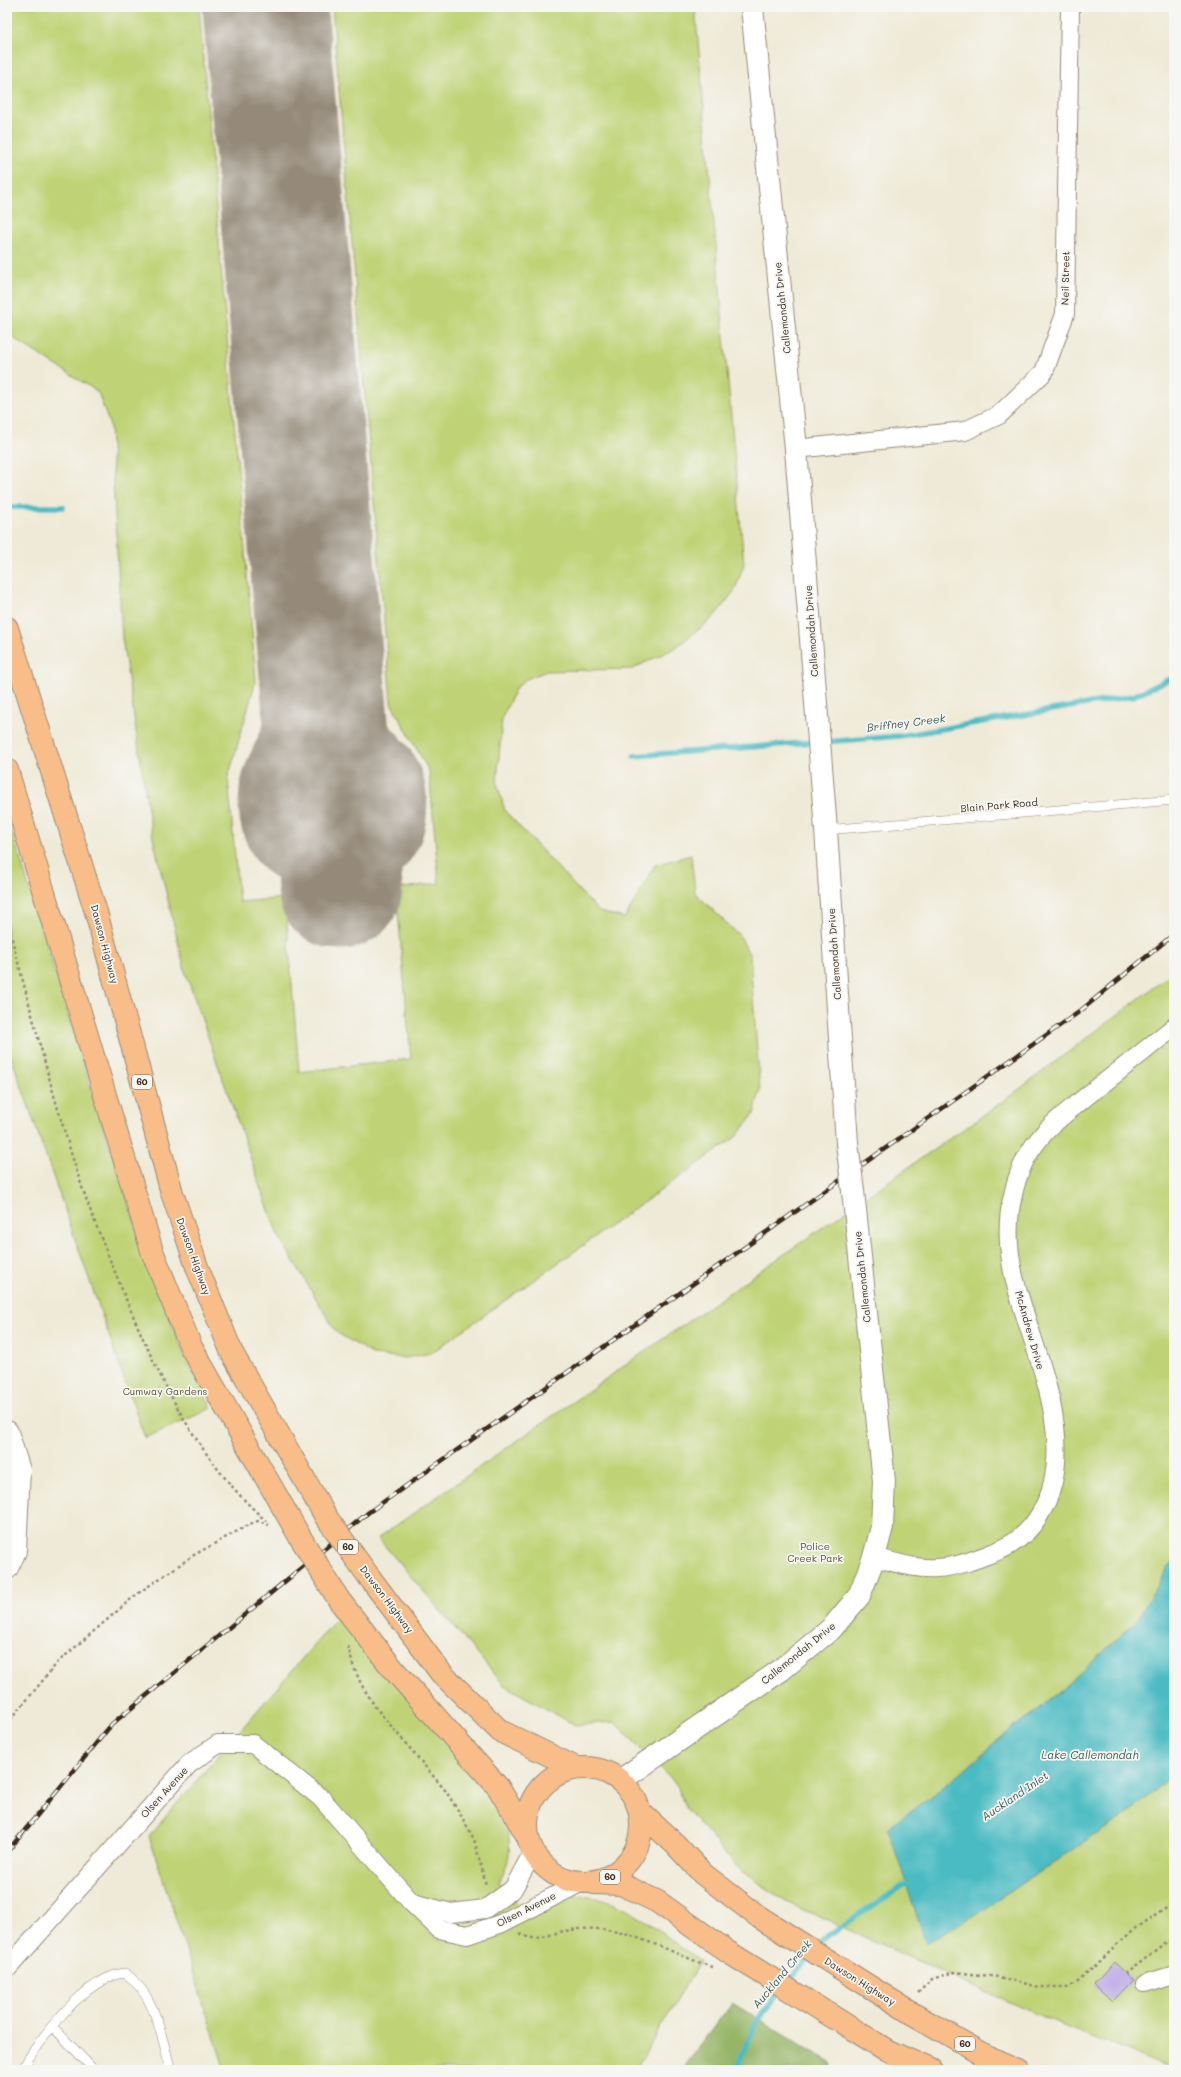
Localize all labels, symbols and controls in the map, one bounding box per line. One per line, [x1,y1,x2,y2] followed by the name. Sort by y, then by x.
[1058,251,1072,305] street label: Neil Street
[770,262,794,354] street label: Callemondah Drive
[801,585,821,677] street label: Callemondah Drive
[866,710,946,735] water label: Briffney Creek
[960,795,1038,815] street label: Blain Park Road
[88,903,122,985] street label: Dawson Highway
[824,908,844,1000] street label: Callemondah Drive
[132,1075,152,1089] road number: 60
[174,1215,214,1297] street label: Dawson Highway
[850,1231,874,1323] street label: Callemondah Drive
[1012,1289,1048,1371] street label: McAndrew Drive
[123,1384,207,1398] park label: Cumway Gardens
[787,1539,843,1565] park label: Police Creek Park
[338,1540,358,1554] road number: 60
[357,1562,417,1636] street label: Dawson Highway
[758,1619,838,1687] street label: Callemondah Drive
[1041,1747,1139,1762] water label: Lake Callemondah
[137,1763,191,1821] street label: Olsen Avenue
[978,1768,1051,1823] water label: Auckland Inlet
[600,1870,620,1884] road number: 60
[494,1888,558,1930] street label: Olsen Avenue
[749,1936,815,2011] water label: Auckland Creek
[822,1954,898,2008] street label: Dawson Highway
[955,2037,975,2051] road number: 60

